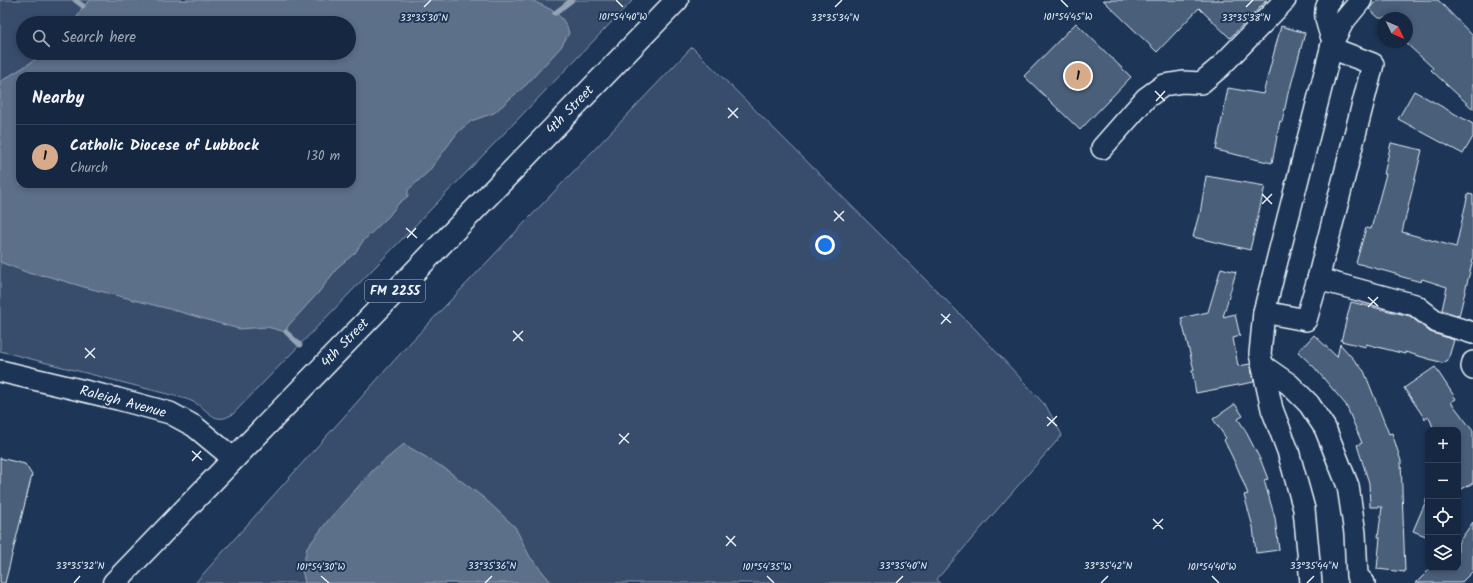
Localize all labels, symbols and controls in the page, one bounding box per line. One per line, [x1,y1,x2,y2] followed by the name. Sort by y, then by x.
[599,9,647,25] text: 101°54'40"W
[1043,9,1093,25] text: 101°54'45"W
[400,10,448,26] text: 33°35'30"N
[811,10,860,26] text: 33°35'34"N
[1221,10,1271,26] text: 33°35'38"N
[1377,12,1413,48] north arrow
[16,16,356,60] search box
[62,26,136,50] text: Search here
[30,27,52,49] icon: search
[1065,61,1091,91] pin: 1
[541,80,600,140] street label: 4th Street
[32,85,84,112] text: Nearby
[70,134,259,158] text: Catholic Diocese of Lubbock
[43,146,47,167] text: 1
[306,146,340,167] text: 130 m
[70,158,108,179] text: Church
[815,235,835,255] your location
[365,280,425,302] road number: FM 2255
[316,313,375,373] street label: 4th Street
[77,380,169,424] street label: Raleigh Avenue
[1425,427,1461,571] map controls
[1425,427,1461,463] button: +
[1425,463,1461,499] button: −
[1425,499,1461,535] button: locate
[1425,535,1461,571] button: layers
[56,558,105,574] text: 33°35'32"N
[468,558,517,574] text: 33°35'36"N
[879,558,927,574] text: 33°35'40"N
[1084,558,1133,574] text: 33°35'42"N
[1290,558,1338,574] text: 33°35'44"N
[297,559,346,575] text: 101°54'30"W
[742,559,792,575] text: 101°54'35"W
[1188,559,1236,575] text: 101°54'40"W

